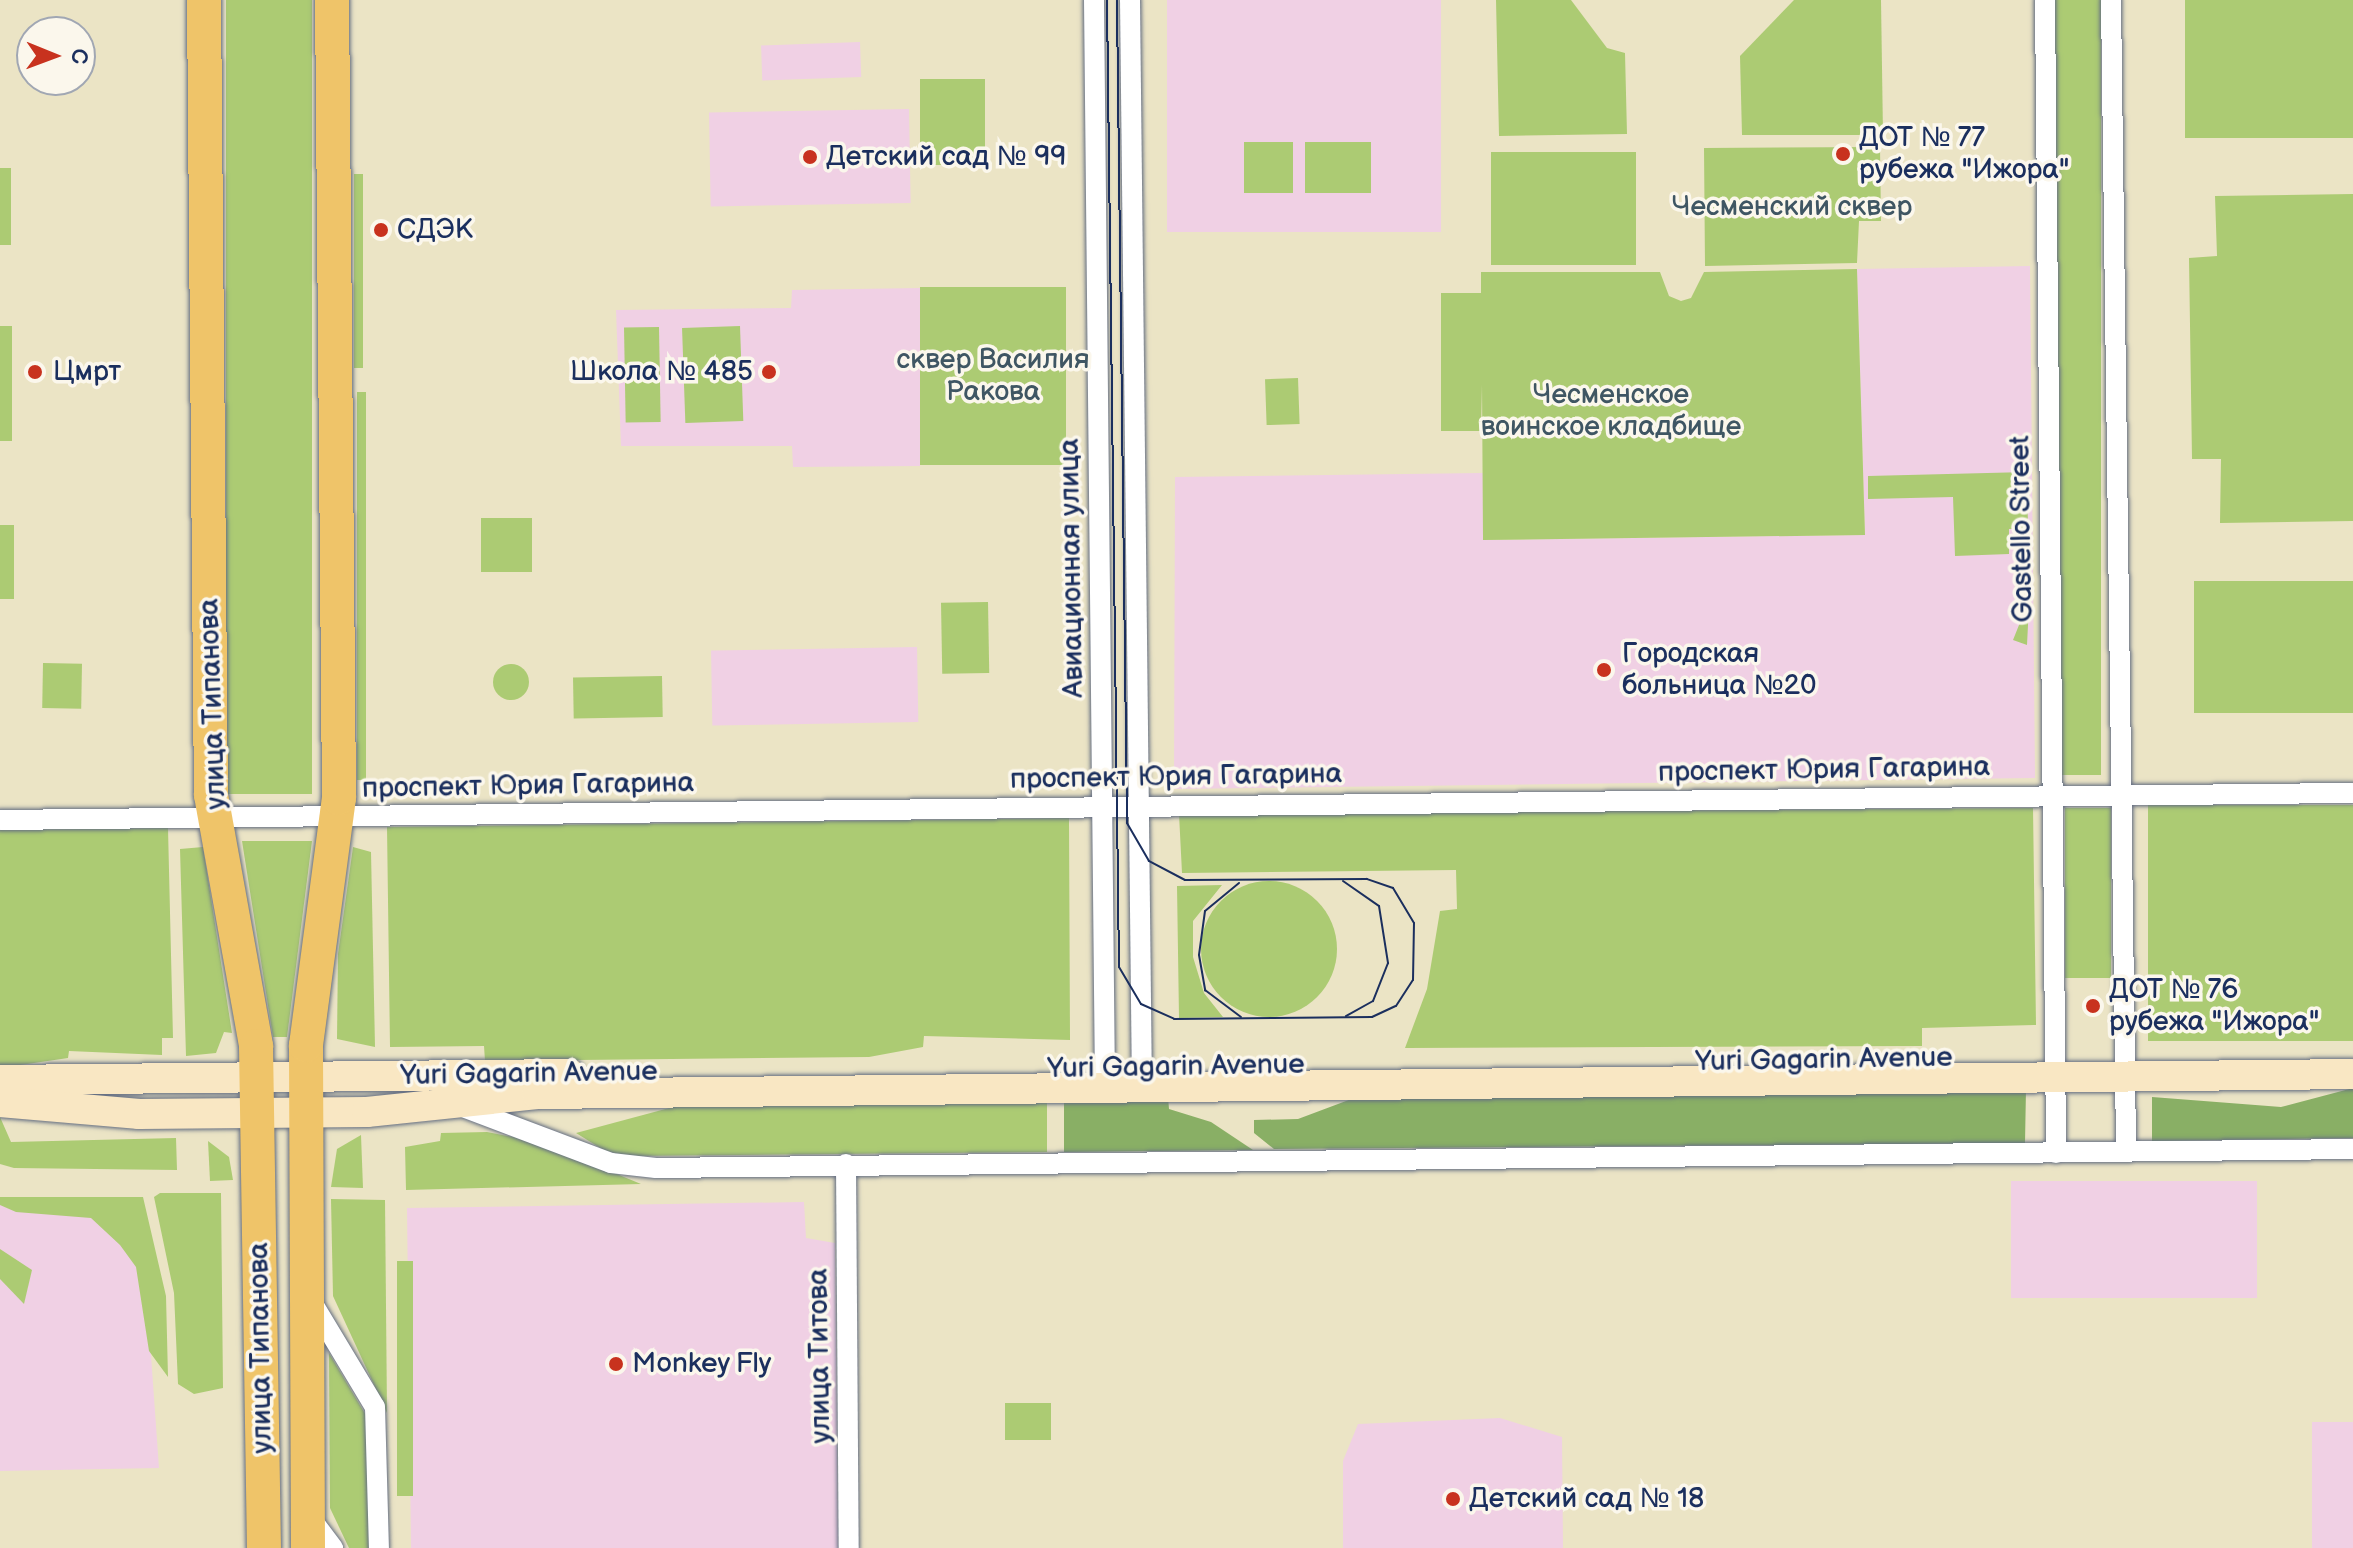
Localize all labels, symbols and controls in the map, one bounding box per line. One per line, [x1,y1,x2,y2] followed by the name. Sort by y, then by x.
[16,16,96,96] north arrow
[65,49,92,64] text: С
[1859,121,2069,187] place label: ДОТ № 77 рубежа "Ижора"
[826,140,1067,174] place label: Детский сад № 99
[1834,145,1852,163] marker: ДОТ № 77 рубежа "Ижора"
[801,148,819,166] marker: Детский сад № 99
[1672,190,1912,224] park label: Чесменский сквер
[397,213,473,247] place label: СДЭК
[372,221,390,239] marker: СДЭК
[896,343,1090,409] park label: сквер Василия Ракова
[53,355,121,389] place label: Цмрт
[570,355,753,389] place label: Школа № 485
[24,361,46,383] marker: Цмрт
[760,363,778,381] marker: Школа № 485
[1481,378,1741,444] park label: Чесменское воинское кладбище
[2004,435,2040,623] street label: Gastello Street
[1053,438,1091,698] street label: Авиационная улица
[193,598,233,810] street label: улица Типанова
[1622,637,1817,703] place label: Городская больница №20
[1593,659,1615,681] marker: Городская больница №20
[1658,750,1990,790] street label: проспект Юрия Гагарина
[1010,757,1342,797] street label: проспект Юрия Гагарина
[362,766,694,806] street label: проспект Юрия Гагарина
[2109,973,2319,1039] place label: ДОТ № 76 рубежа "Ижора"
[2084,997,2102,1015] marker: ДОТ № 76 рубежа "Ижора"
[1695,1041,1953,1079] street label: Yuri Gagarin Avenue
[1047,1048,1305,1086] street label: Yuri Gagarin Avenue
[400,1055,658,1093] street label: Yuri Gagarin Avenue
[242,1242,280,1454] street label: улица Типанова
[802,1268,838,1444] street label: улица Титова
[632,1347,773,1381] place label: Monkey Fly
[607,1355,625,1373] marker: Monkey Fly
[1469,1482,1704,1516] place label: Детский сад № 18
[1444,1490,1462,1508] marker: Детский сад № 18

